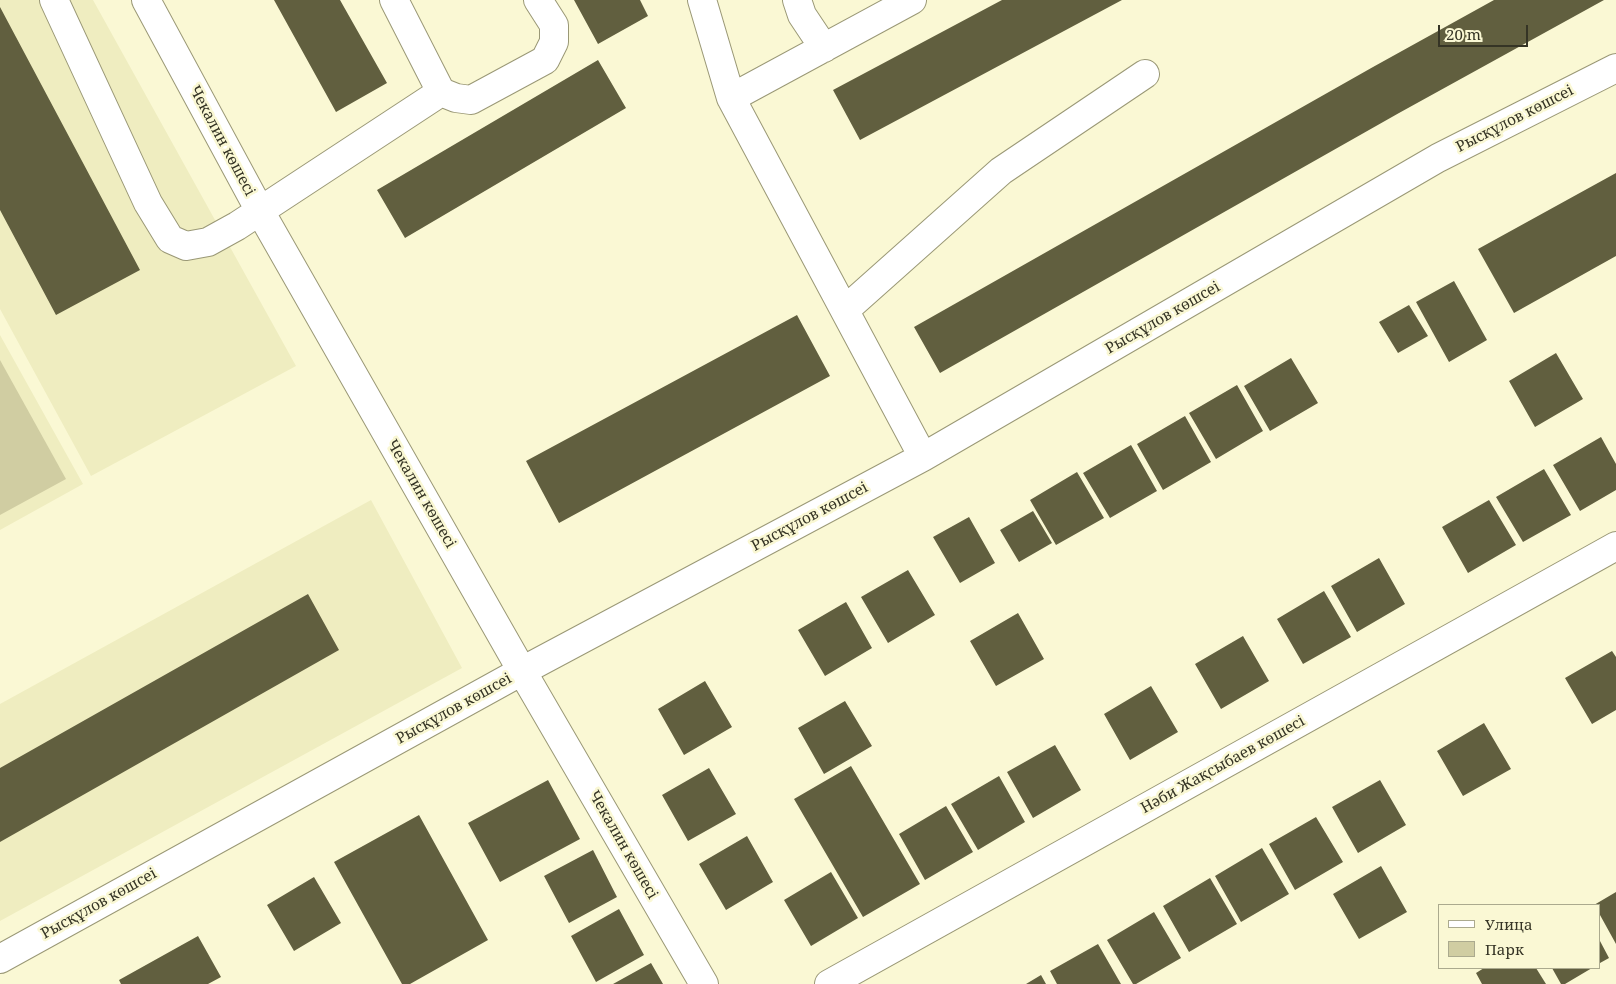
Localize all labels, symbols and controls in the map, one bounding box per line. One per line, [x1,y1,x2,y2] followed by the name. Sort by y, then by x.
[1441,15,1531,47] scale bar
[1446,24,1481,44] text: 20 m
[1453,82,1577,156] street label: Рысқұлов көшсеі
[185,83,259,199] street label: Чекалин көшесі
[1102,278,1224,358] street label: Рысқұлов көшсеі
[383,437,459,551] street label: Чекалин көшесі
[749,479,871,555] street label: Рысқұлов көшсеі
[393,670,515,748] street label: Рысқұлов көшсеі
[1138,712,1308,818] street label: Нәби Жақсыбаев көшесі
[585,788,661,902] street label: Чекалин көшесі
[38,865,160,943] street label: Рысқұлов көшсеі
[1438,904,1601,969] legend
[1485,914,1533,934] text: Улица
[1485,939,1524,959] text: Парк

